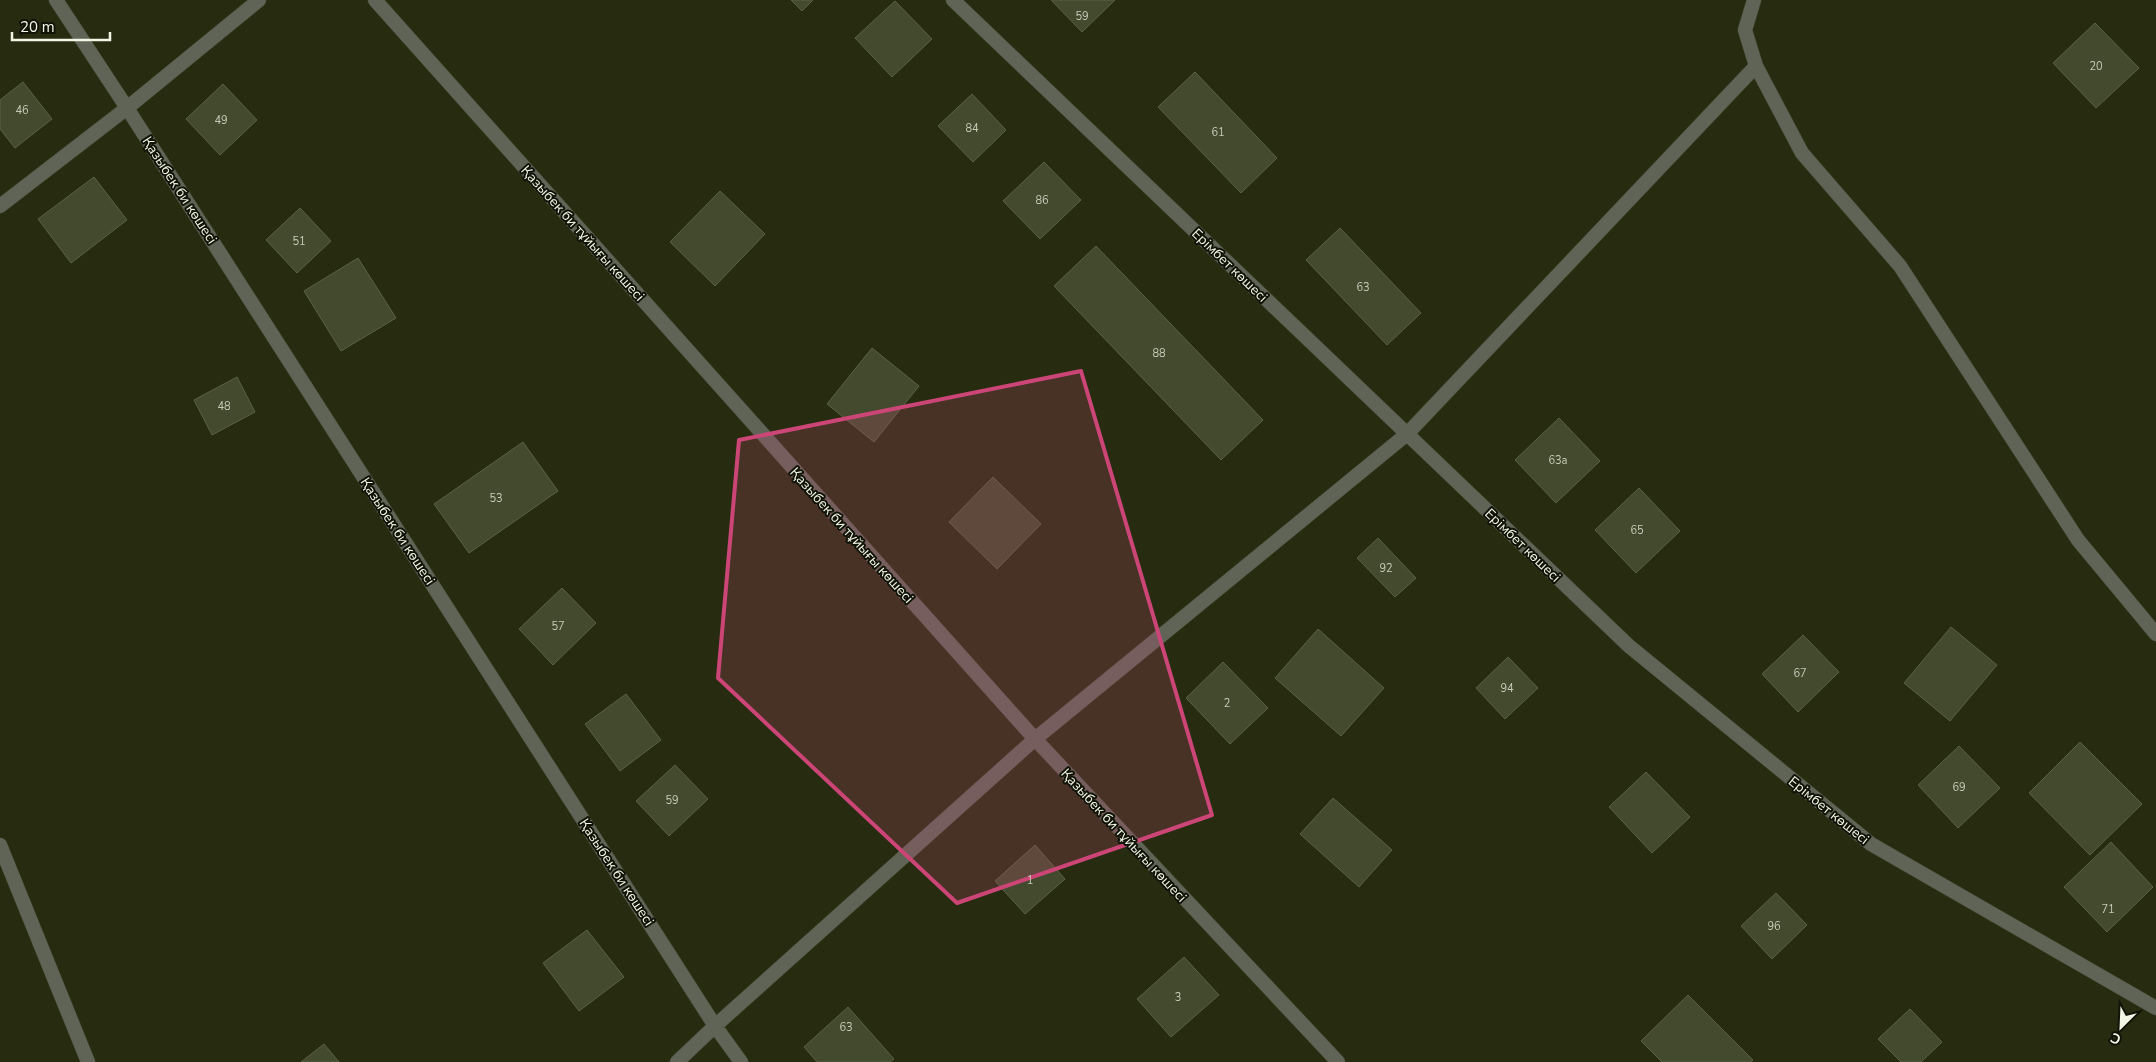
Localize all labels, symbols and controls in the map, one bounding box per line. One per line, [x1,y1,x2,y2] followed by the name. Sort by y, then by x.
[1075,9,1089,24] house number: 59
[12,10,110,42] scale bar
[20,17,55,37] text: 20 m
[2089,59,2103,74] house number: 20
[15,103,29,118] house number: 46
[214,113,228,128] house number: 49
[965,121,979,136] house number: 84
[1211,125,1225,140] house number: 61
[138,133,221,248] street label: Қазыбек би көшесі
[517,161,649,305] street label: Қазыбек би тұйығы көшесі
[1035,193,1049,208] house number: 86
[1188,224,1272,306] street label: Ерімбет көшесі
[292,234,306,249] house number: 51
[1356,280,1370,295] house number: 63
[1152,346,1166,361] house number: 88
[217,399,231,414] house number: 48
[1548,453,1568,468] house number: 63а
[786,463,918,607] street label: Қазыбек би тұйығы көшесі
[356,474,439,589] street label: Қазыбек би көшесі
[489,491,503,506] house number: 53
[1481,504,1565,586] street label: Ерімбет көшесі
[1630,523,1644,538] house number: 65
[1379,561,1393,576] house number: 92
[551,619,565,634] house number: 57
[1793,666,1807,681] house number: 67
[1500,681,1514,696] house number: 94
[1224,696,1230,711] house number: 2
[1057,764,1191,906] street label: Қазыбек би тұйығы көшесі
[1784,772,1873,849] street label: Ерімбет көшесі
[1952,780,1966,795] house number: 69
[665,793,679,808] house number: 59
[575,815,658,930] street label: Қазыбек би көшесі
[1027,873,1033,888] house number: 1
[2101,902,2115,917] house number: 71
[1767,919,1781,934] house number: 96
[1175,990,1181,1005] house number: 3
[2096,1002,2146,1052] north arrow
[839,1020,853,1035] house number: 63
[2107,1028,2124,1049] text: С

